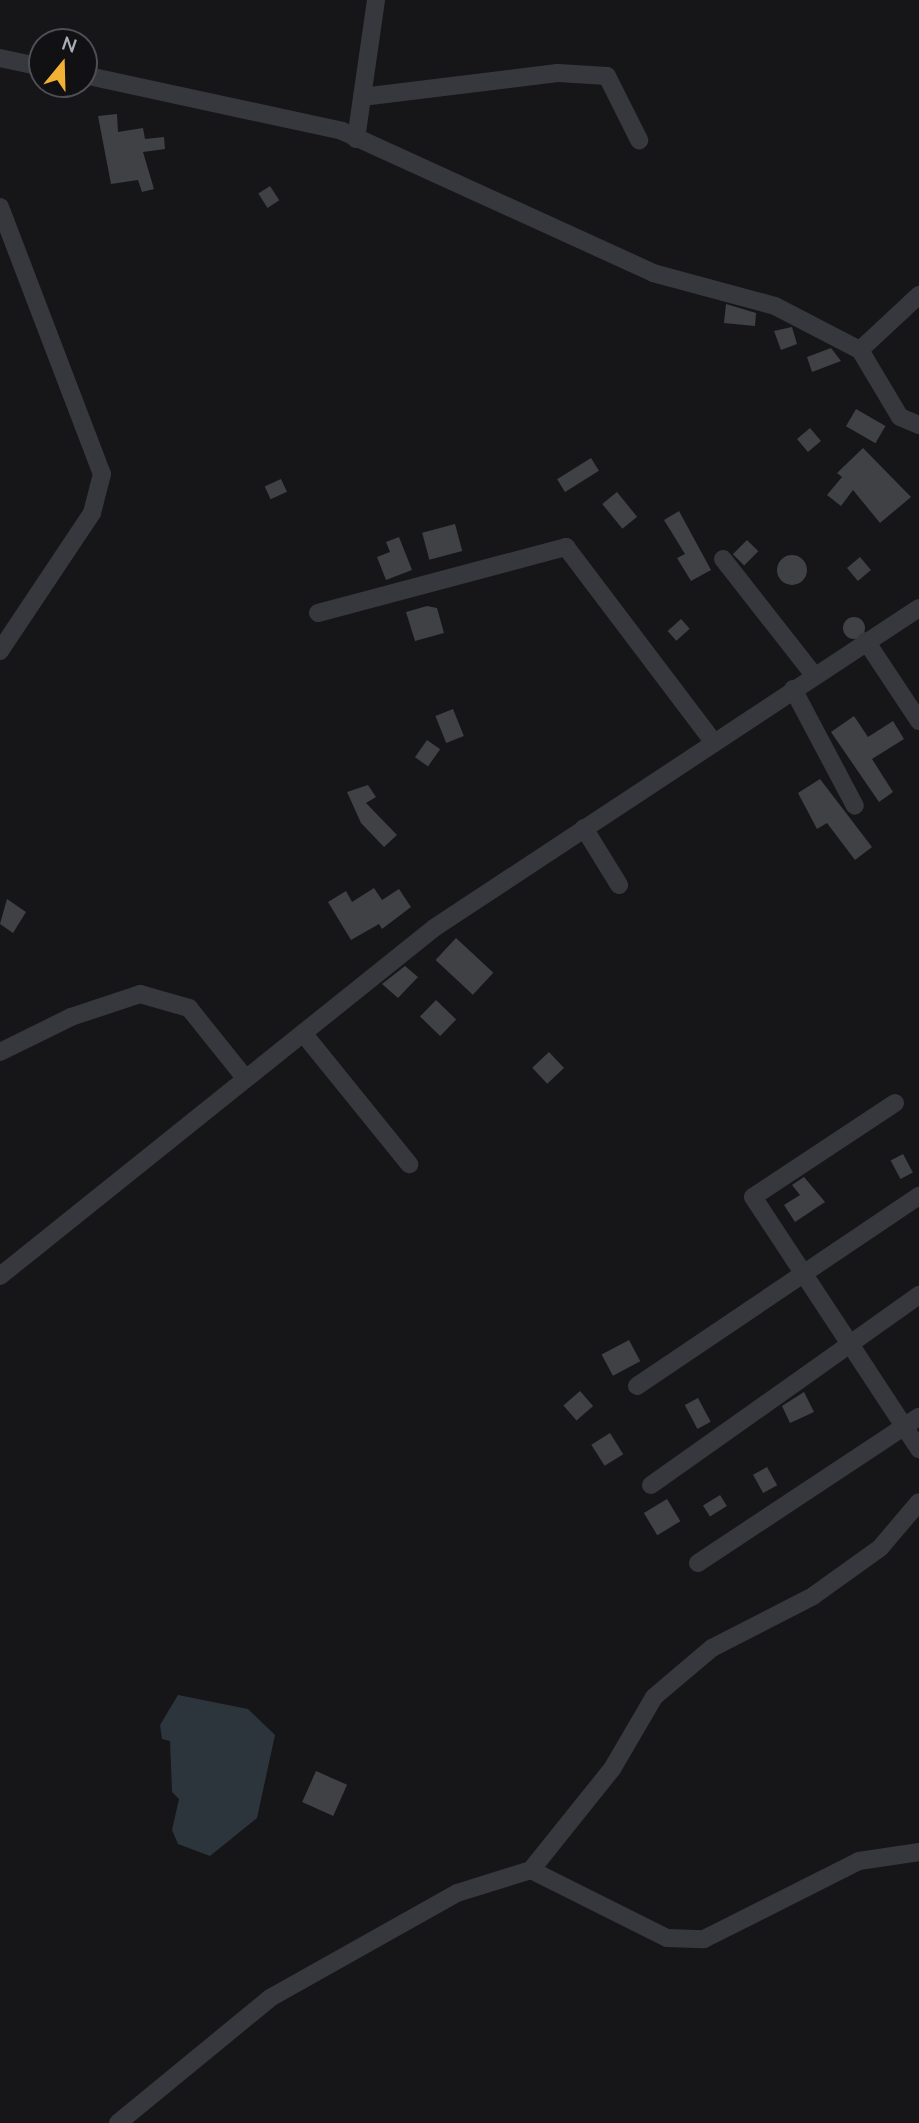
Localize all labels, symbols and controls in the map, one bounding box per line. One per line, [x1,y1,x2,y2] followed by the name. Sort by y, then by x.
[28,28,98,98] north arrow
[58,30,80,60] text: N

